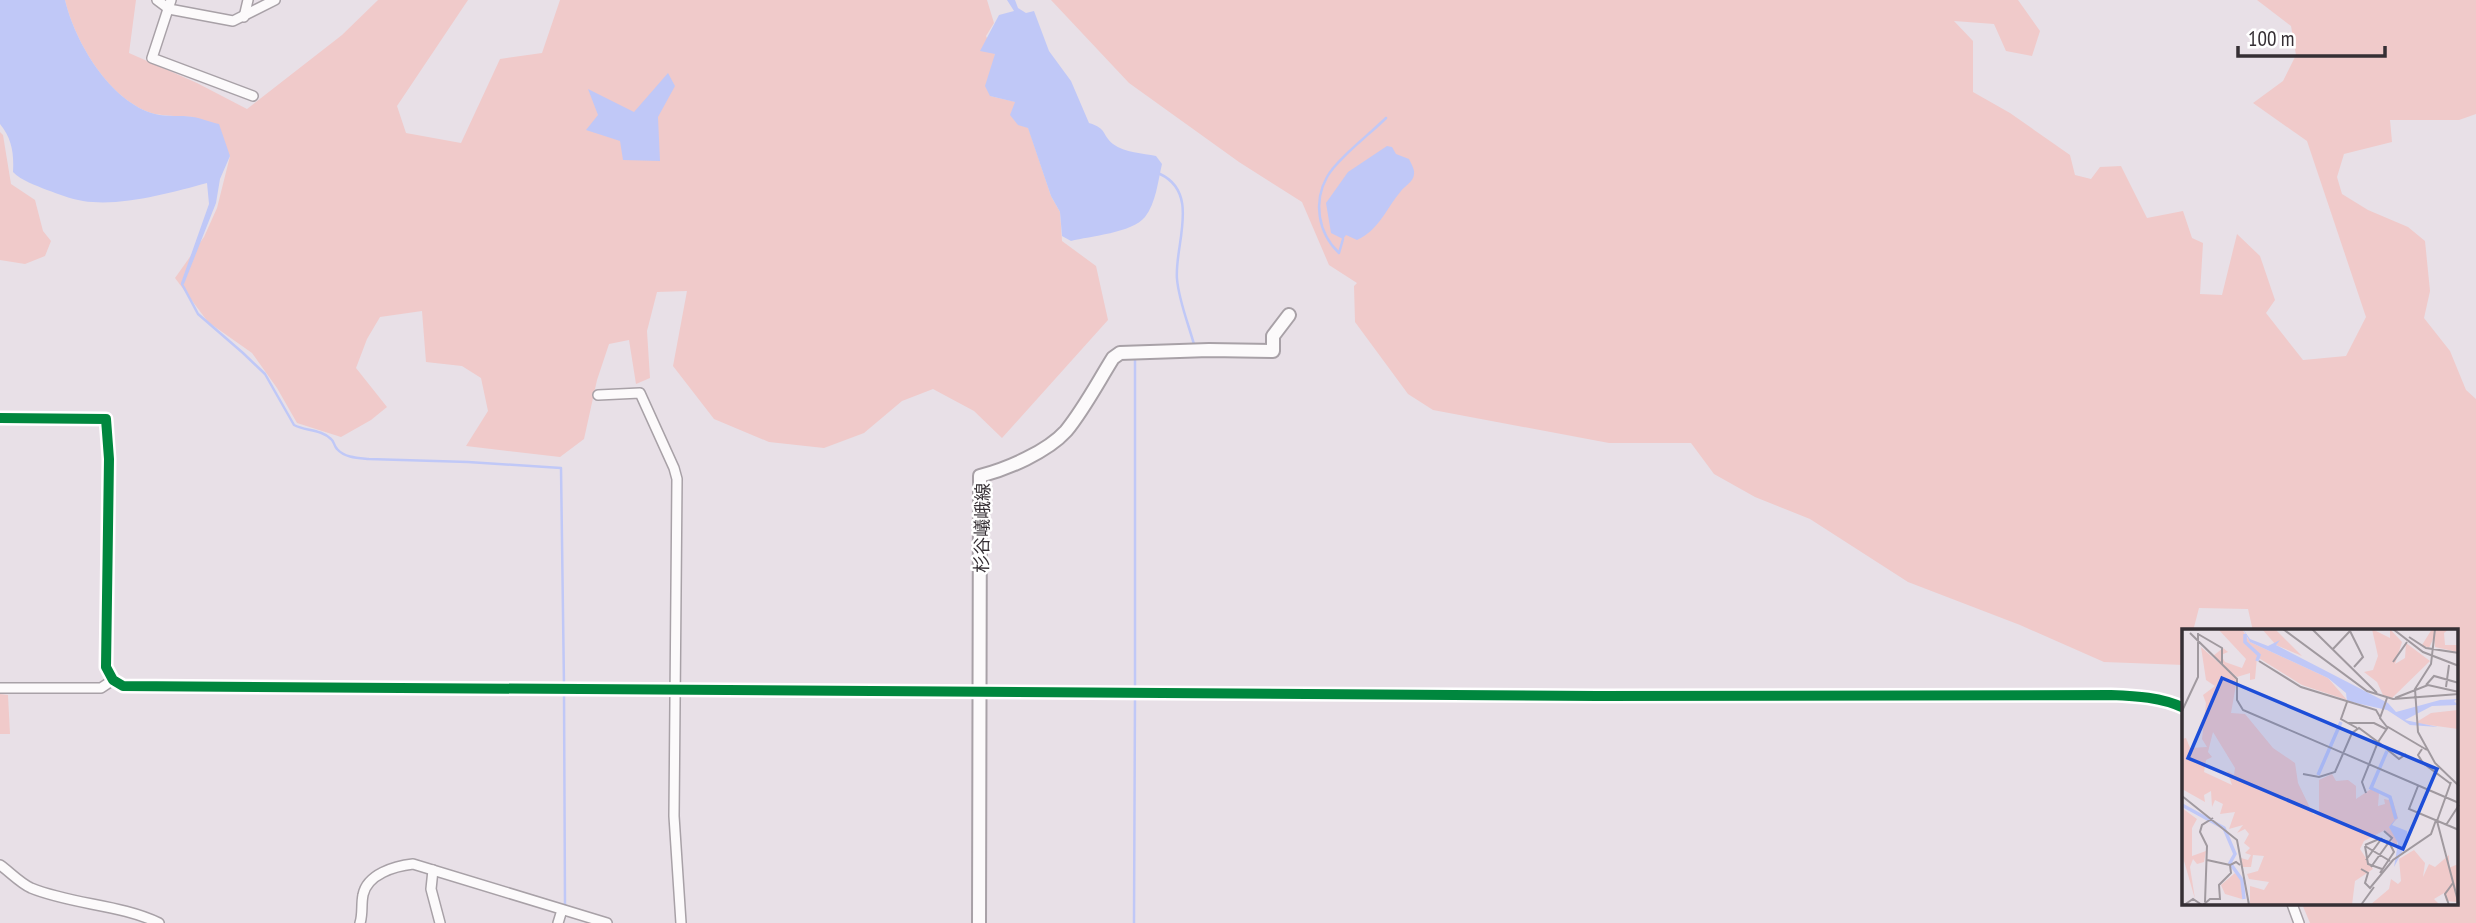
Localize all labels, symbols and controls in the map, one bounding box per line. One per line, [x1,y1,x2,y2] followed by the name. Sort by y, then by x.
[2238,14,2385,58] scale bar
[2248,25,2294,52] text: 100 m
[970,483,994,573] street label: 杉谷嶬峨線
[2182,629,2458,906] inset map

